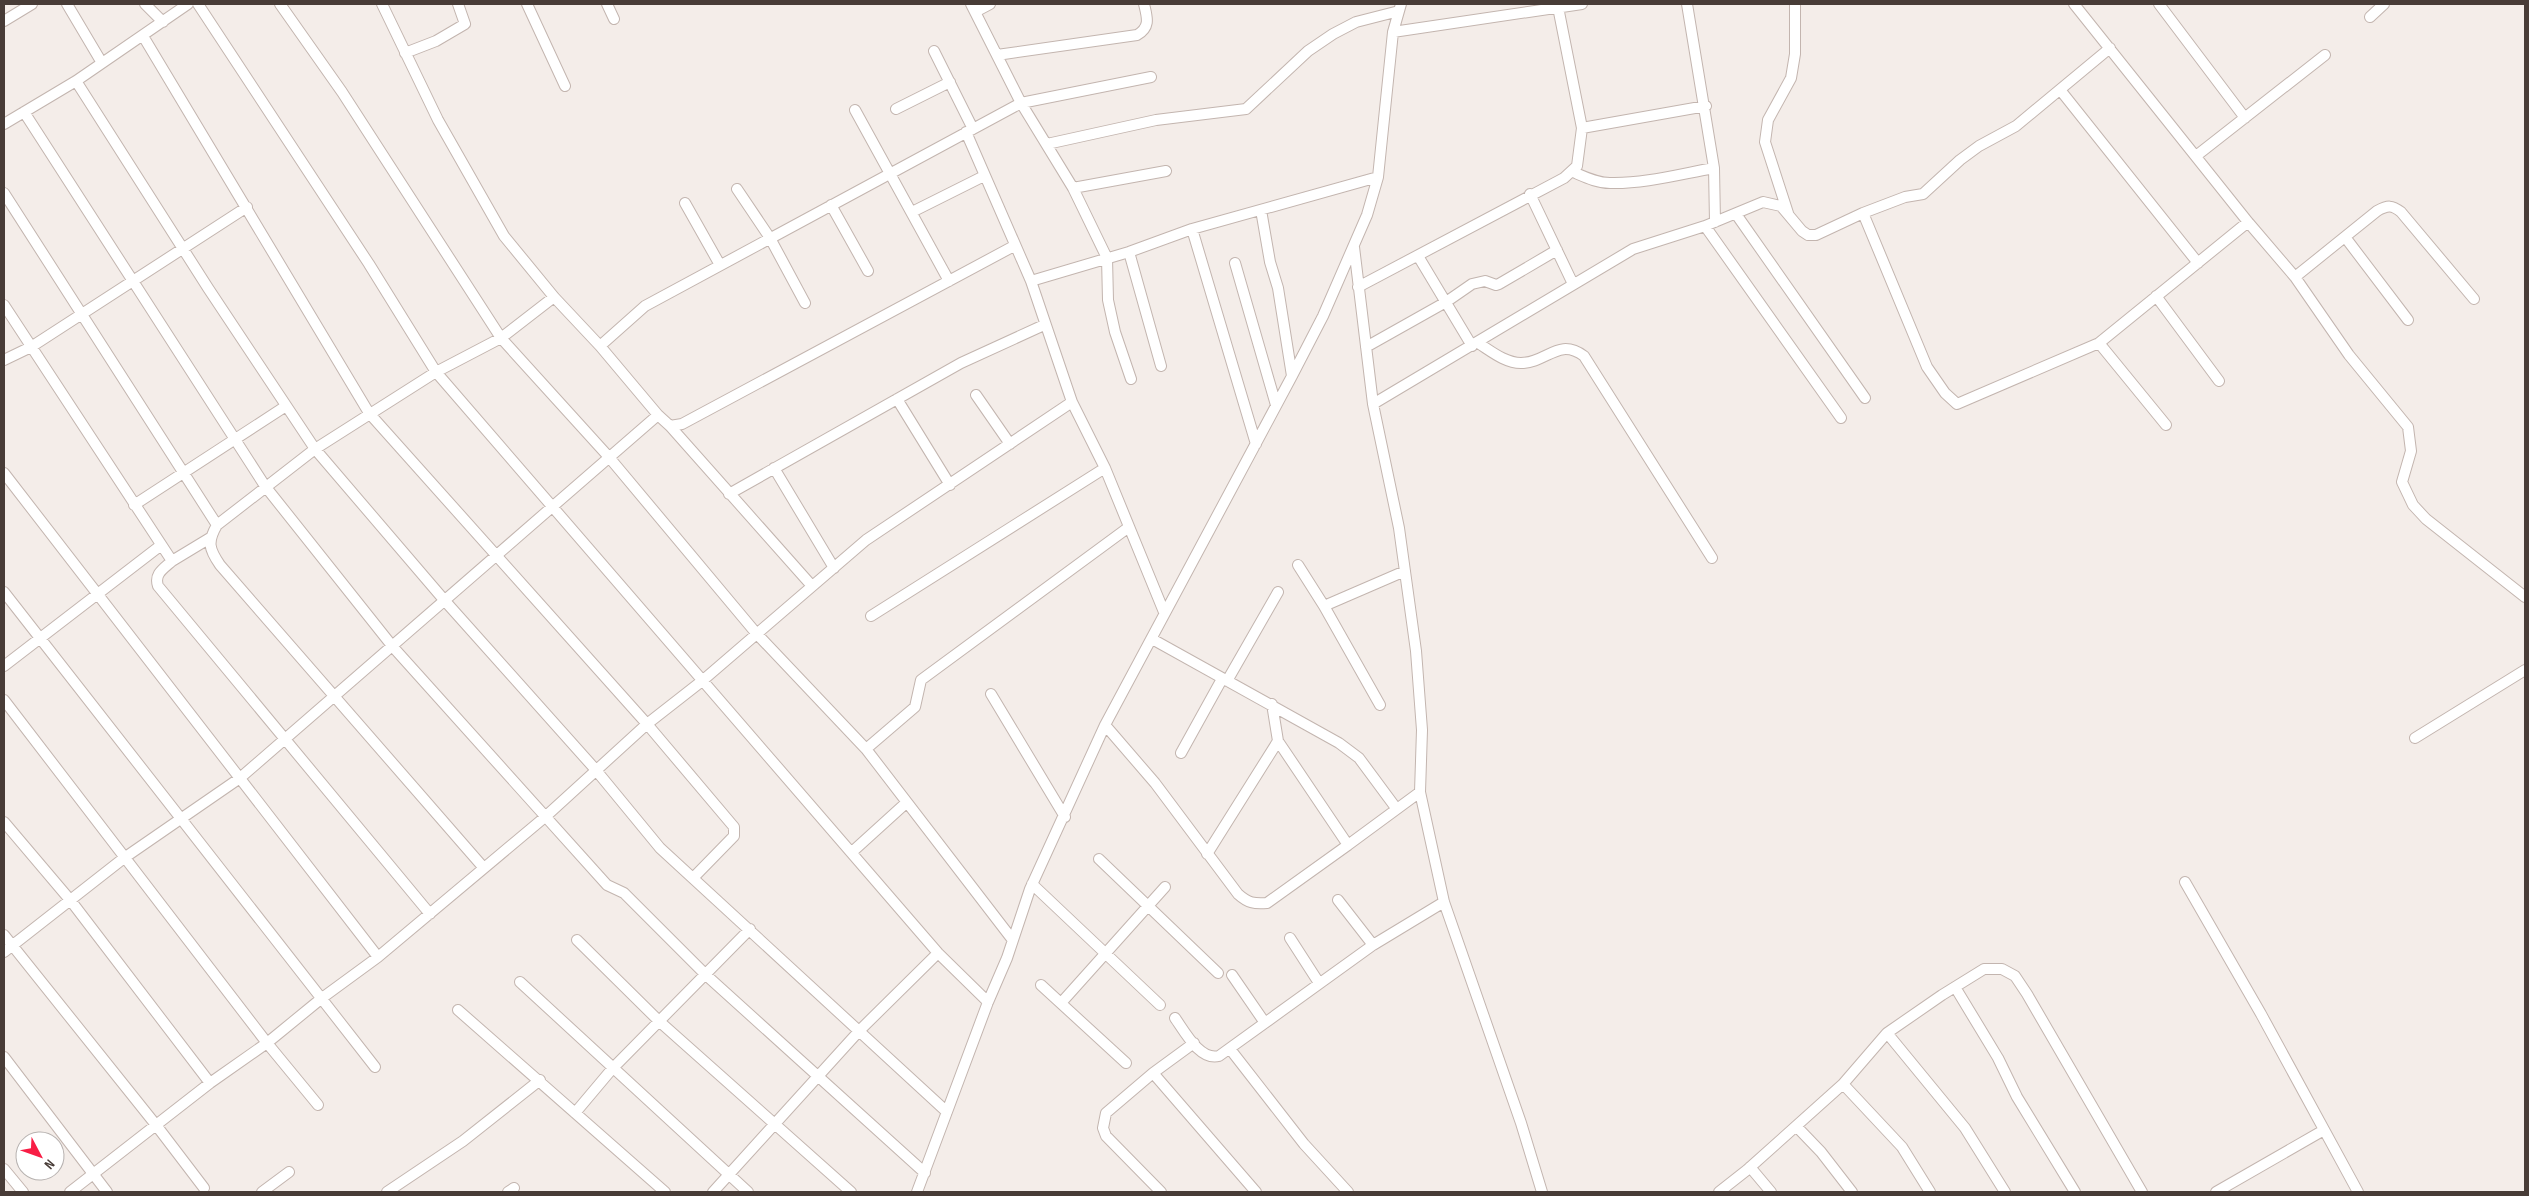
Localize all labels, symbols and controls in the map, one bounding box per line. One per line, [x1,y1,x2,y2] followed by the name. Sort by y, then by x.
[15,1131,65,1181] north arrow
[41,1156,58,1173] text: N

